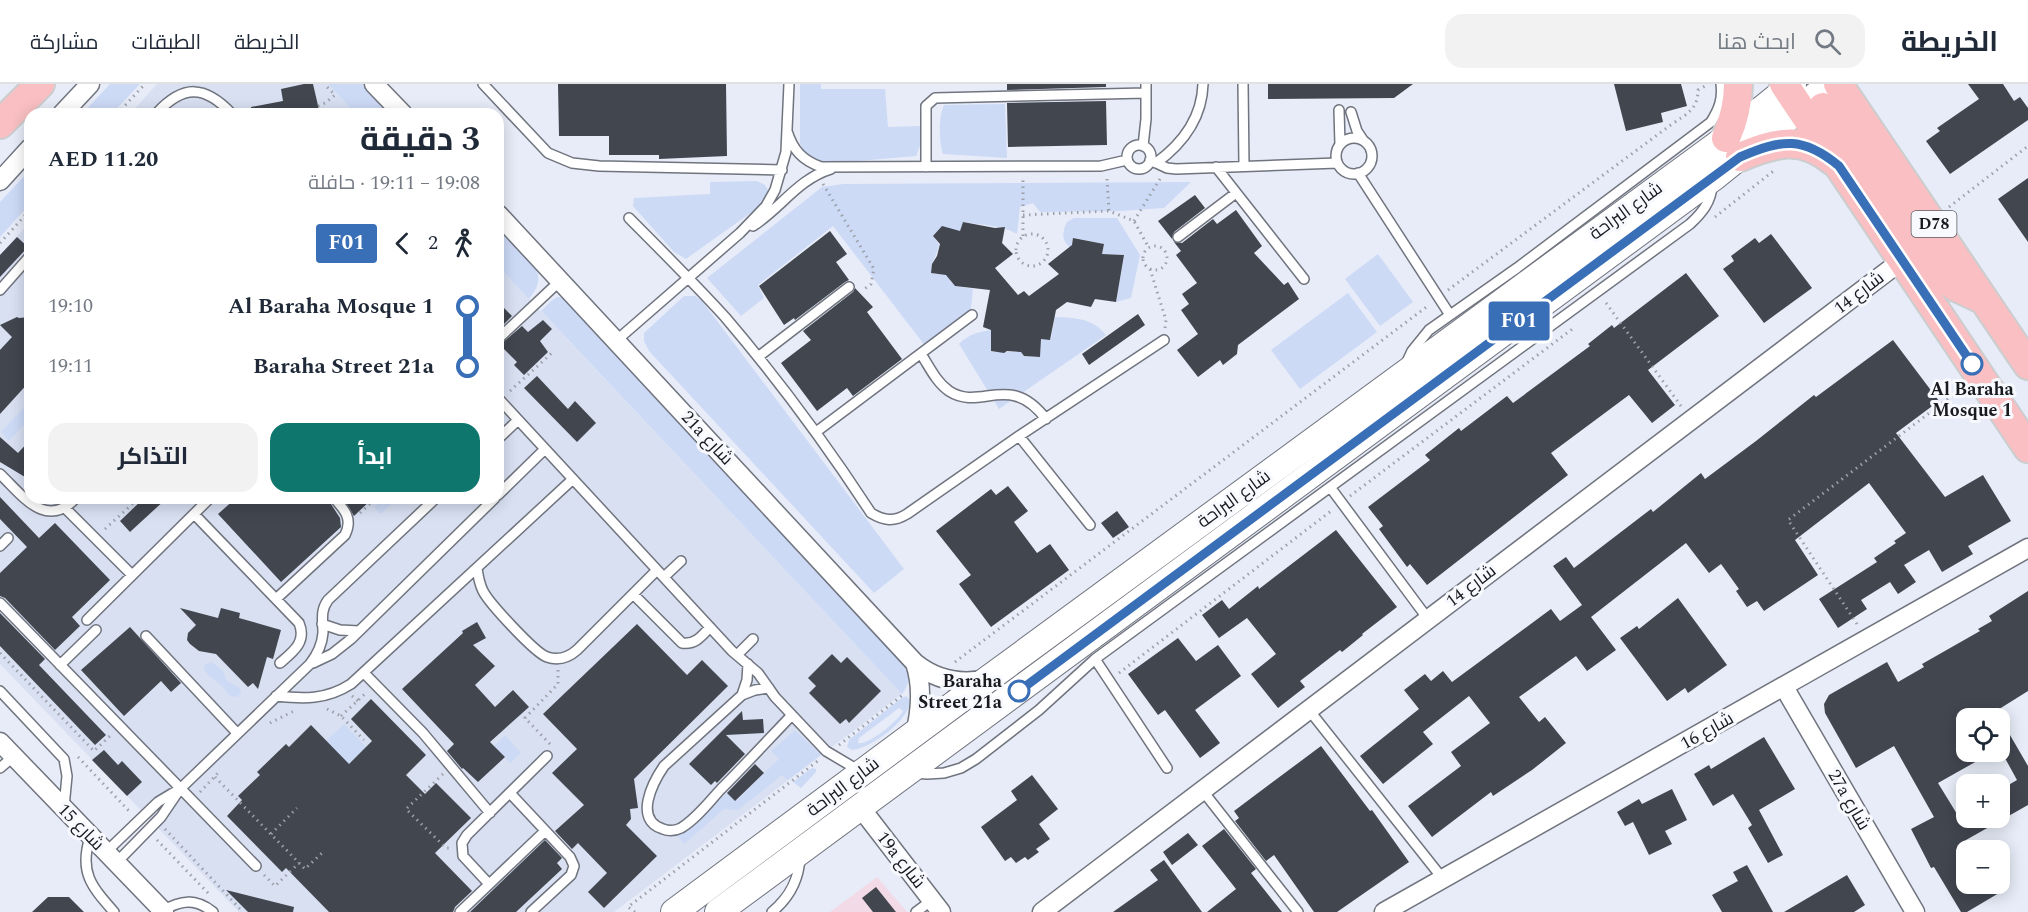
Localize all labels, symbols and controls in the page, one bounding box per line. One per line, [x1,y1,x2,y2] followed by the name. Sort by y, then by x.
[1445,14,1865,68] search box
[1901,21,1998,64] text: الخريطة
[1811,25,1844,58] icon: search
[1717,26,1796,59] text: ابحث هنا
[30,27,99,59] text: مشاركة
[132,27,201,59] text: الطبقات
[234,27,300,59] text: الخريطة
[360,115,480,165] text: 3 دقيقة
[48,143,158,176] text: AED 11.20
[308,168,480,198] text: 19:08 – 19:11 · حافلة
[1584,175,1668,247] street label: شارع البراحة
[1912,211,1956,237] road number: D78
[328,227,365,259] text: F01
[386,227,419,260] icon: back
[447,227,480,260] icon: walk
[428,228,438,258] text: 2
[1828,265,1890,321] street label: شارع 14
[228,290,434,323] text: Al Baraha Mosque 1
[48,291,93,321] text: 19:10
[1484,302,1553,340] line badge: F01
[1501,305,1537,337] text: F01
[253,350,434,383] text: Baraha Street 21a
[48,351,93,381] text: 19:11
[1961,353,1983,375] marker: Al Baraha Mosque 1
[1930,376,2015,424] place label: Al Baraha Mosque 1
[675,405,739,471] street label: 21a شارع
[48,423,258,492] button: التذاكر
[270,423,480,492] button: ابدأ
[1192,463,1276,535] street label: شارع البراحة
[1440,558,1502,614] street label: شارع 14
[918,668,1003,716] place label: Baraha Street 21a
[1008,680,1030,702] marker: Baraha Street 21a
[1675,705,1739,757] street label: شارع 16
[1956,708,2010,894] map controls
[1956,708,2010,762] button: locate
[801,751,885,823] street label: شارع البراحة
[1821,765,1877,835] street label: 27a شارع
[1956,774,2010,828] button: +
[51,797,111,857] street label: شارع 15
[870,826,932,894] street label: 19a شارع
[1956,840,2010,894] button: −

